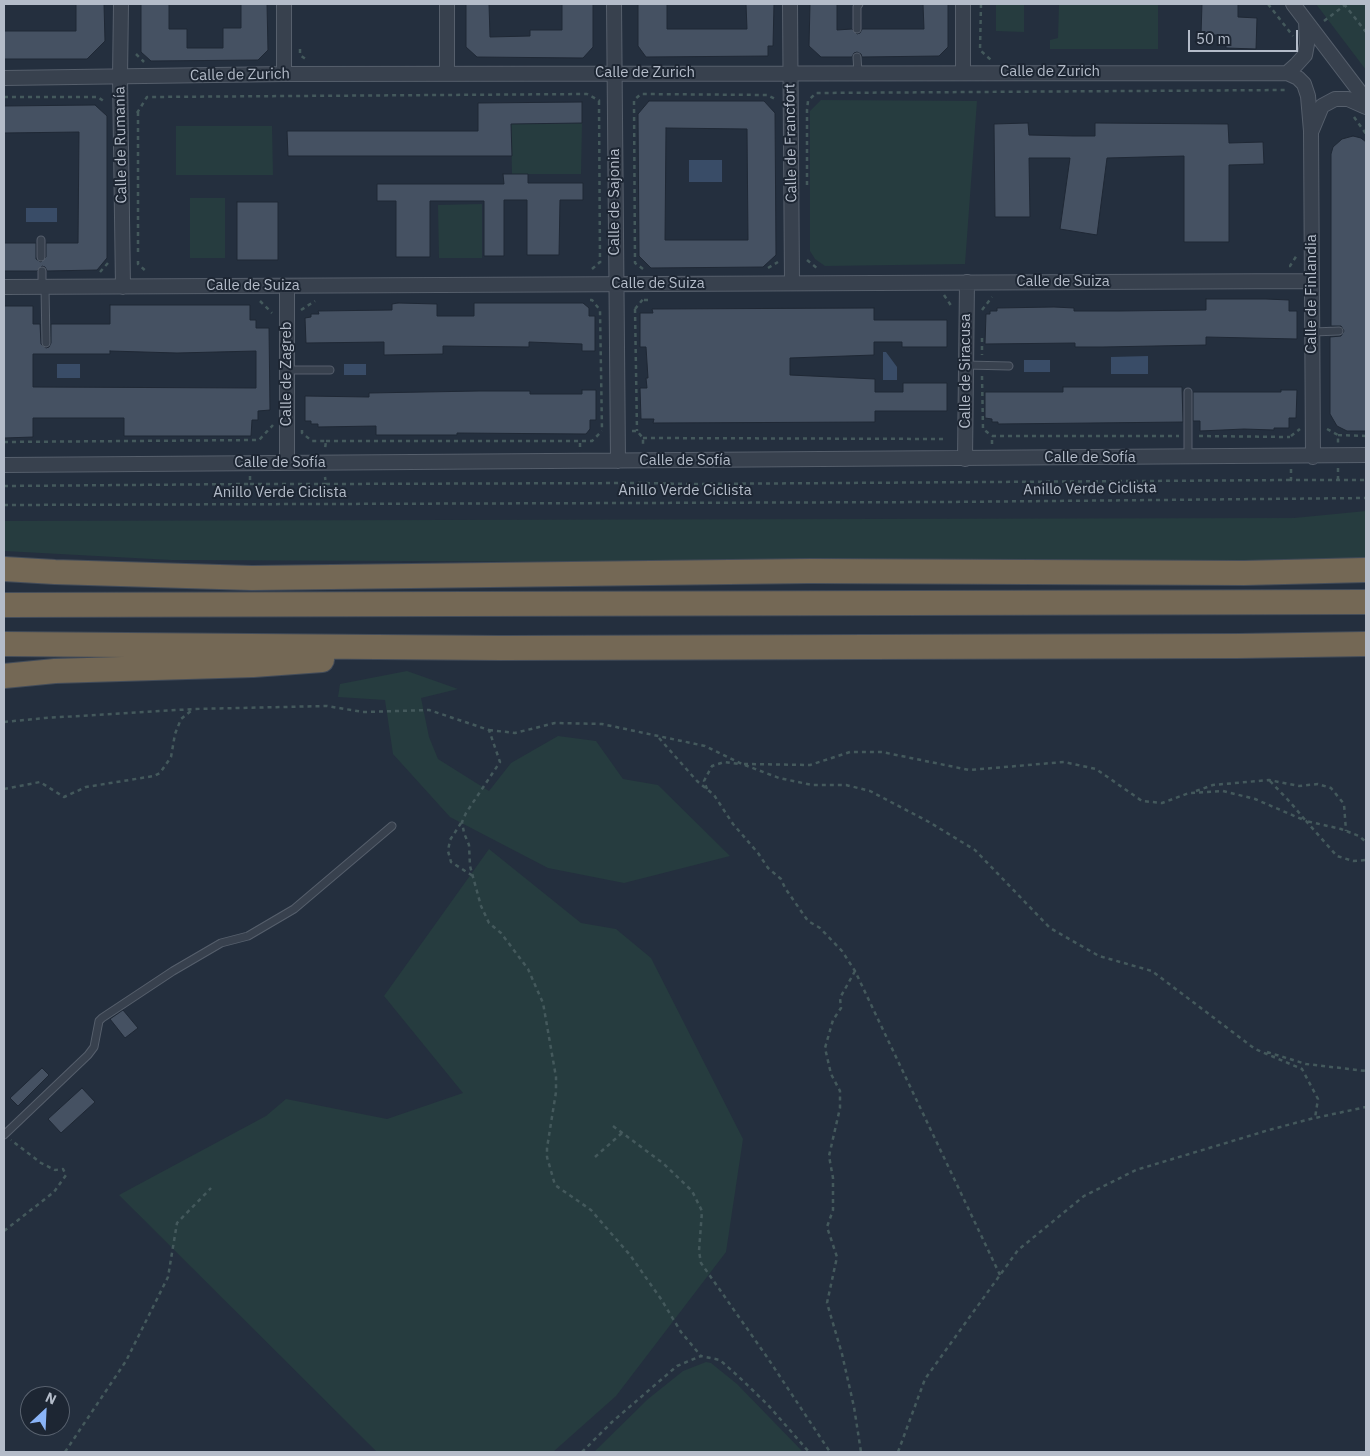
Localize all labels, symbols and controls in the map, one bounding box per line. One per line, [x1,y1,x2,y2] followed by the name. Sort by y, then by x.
[1190,20,1300,52] scale bar
[1196,29,1231,48] text: 50 m
[1000,63,1100,81] street label: Calle de Zurich
[595,64,695,82] street label: Calle de Zurich
[190,65,290,85] street label: Calle de Zurich
[781,83,801,203] street label: Calle de Francfort
[111,86,131,204] street label: Calle de Rumanía
[606,149,624,255] street label: Calle de Sajonia
[1303,234,1321,354] street label: Calle de Finlandia
[1016,273,1110,291] street label: Calle de Suiza
[611,275,705,293] street label: Calle de Suiza
[206,277,300,295] street label: Calle de Suiza
[957,314,975,428] street label: Calle de Siracusa
[278,322,296,426] street label: Calle de Zagreb
[1044,449,1136,467] street label: Calle de Sofía
[639,452,731,470] street label: Calle de Sofía
[234,454,326,472] street label: Calle de Sofía
[1023,479,1157,499] street label: Anillo Verde Ciclista
[618,482,752,500] street label: Anillo Verde Ciclista
[213,484,347,502] street label: Anillo Verde Ciclista
[20,1386,70,1436] north arrow
[43,1388,59,1409] text: N

